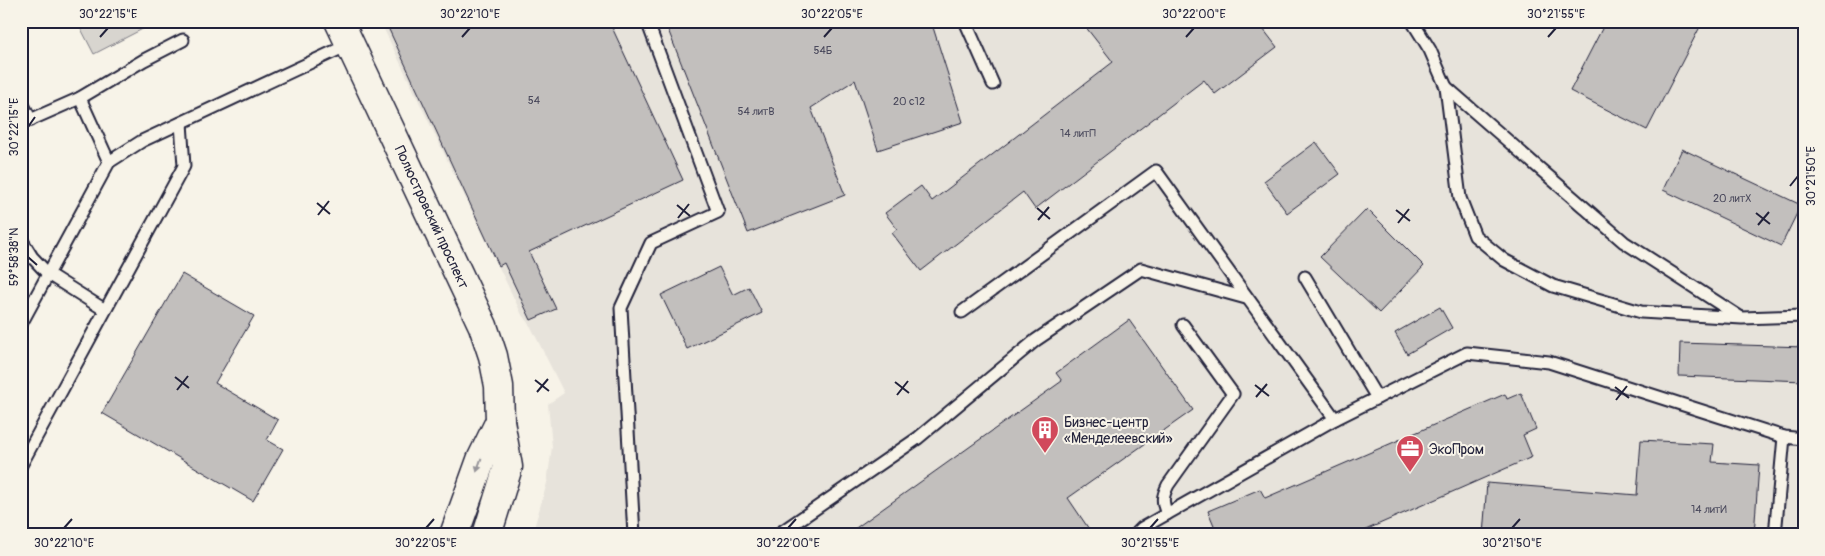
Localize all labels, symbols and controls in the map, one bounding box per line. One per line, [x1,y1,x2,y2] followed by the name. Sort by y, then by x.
[79,7,137,22] text: 30°22'15"E
[440,7,500,22] text: 30°22'10"E
[801,7,863,22] text: 30°22'05"E
[1162,7,1226,22] text: 30°22'00"E
[1527,7,1585,22] text: 30°21'55"E
[814,44,832,57] house number: 54Б
[528,94,541,107] house number: 54
[893,95,925,108] house number: 20 с12
[7,98,22,156] text: 30°22'15"E
[737,105,775,118] house number: 54 литВ
[1060,127,1096,140] house number: 14 литП
[391,143,472,292] street label: Полюстровский проспект
[1804,146,1819,206] text: 30°21'50"E
[1713,192,1751,205] house number: 20 литХ
[7,228,22,286] text: 59°58'38"N
[1064,414,1173,447] place label: Бизнес-центр «Менделеевский»
[1030,415,1060,454] building icon: Бизнес-центр «Менделеевский»
[1395,434,1425,473] office icon: ЭкоПром
[1429,441,1484,458] place label: ЭкоПром
[475,458,483,473] one-way arrow
[1691,503,1727,516] house number: 14 литИ
[34,536,94,551] text: 30°22'10"E
[395,536,457,551] text: 30°22'05"E
[756,536,820,551] text: 30°22'00"E
[1121,536,1179,551] text: 30°21'55"E
[1482,536,1542,551] text: 30°21'50"E

